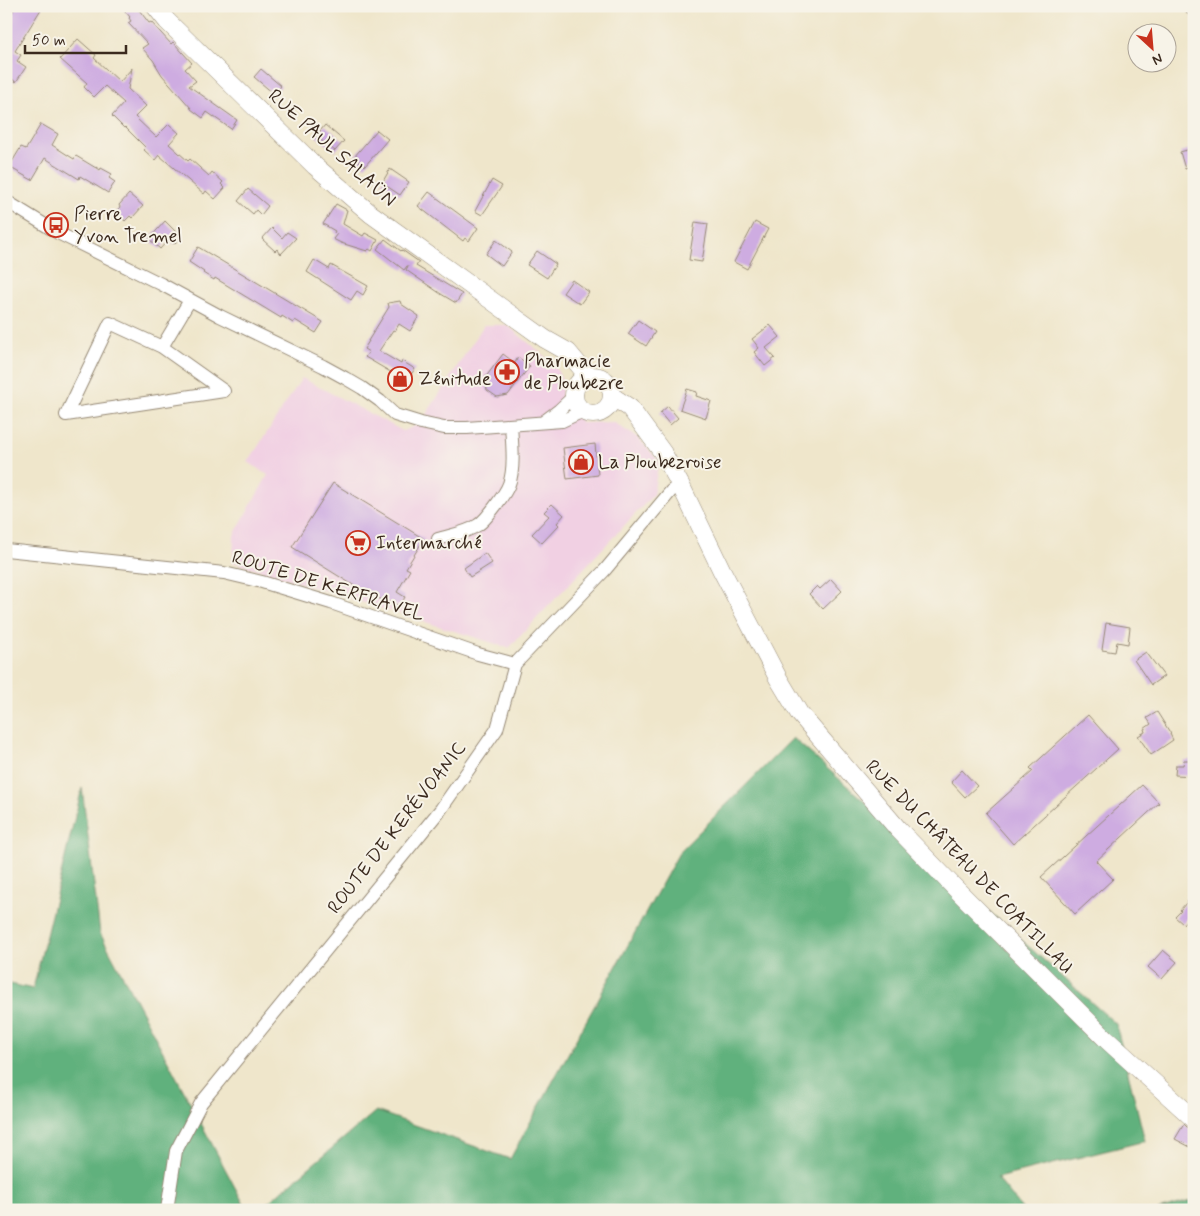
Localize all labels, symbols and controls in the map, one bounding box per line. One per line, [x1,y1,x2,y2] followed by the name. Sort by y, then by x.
[25,22,126,54] scale bar
[1128,22,1178,72] north arrow
[32,31,66,51] text: 50 m
[1149,49,1165,69] text: N
[263,84,401,212] street label: RUE PAUL SALAÜN
[74,202,182,249] place label: Pierre Yvon Tremel
[43,212,69,238] bus stop icon: Pierre Yvon Tremel
[524,349,624,396] place label: Pharmacie de Ploubezre
[494,359,520,385] pharmacy icon: Pharmacie de Ploubezre
[387,366,413,392] shop icon: Zénitude
[418,367,491,392] place label: Zénitude
[568,449,594,475] shop icon: La Ploubezroise
[598,450,722,475] place label: La Ploubezroise
[345,530,371,556] supermarket icon: Intermarché
[376,531,482,556] place label: Intermarché
[229,545,427,627] street label: ROUTE DE KERFRAVEL
[321,736,472,919] street label: ROUTE DE KERÉVOANIC
[860,754,1078,980] street label: RUE DU CHÂTEAU DE COATILLAU

